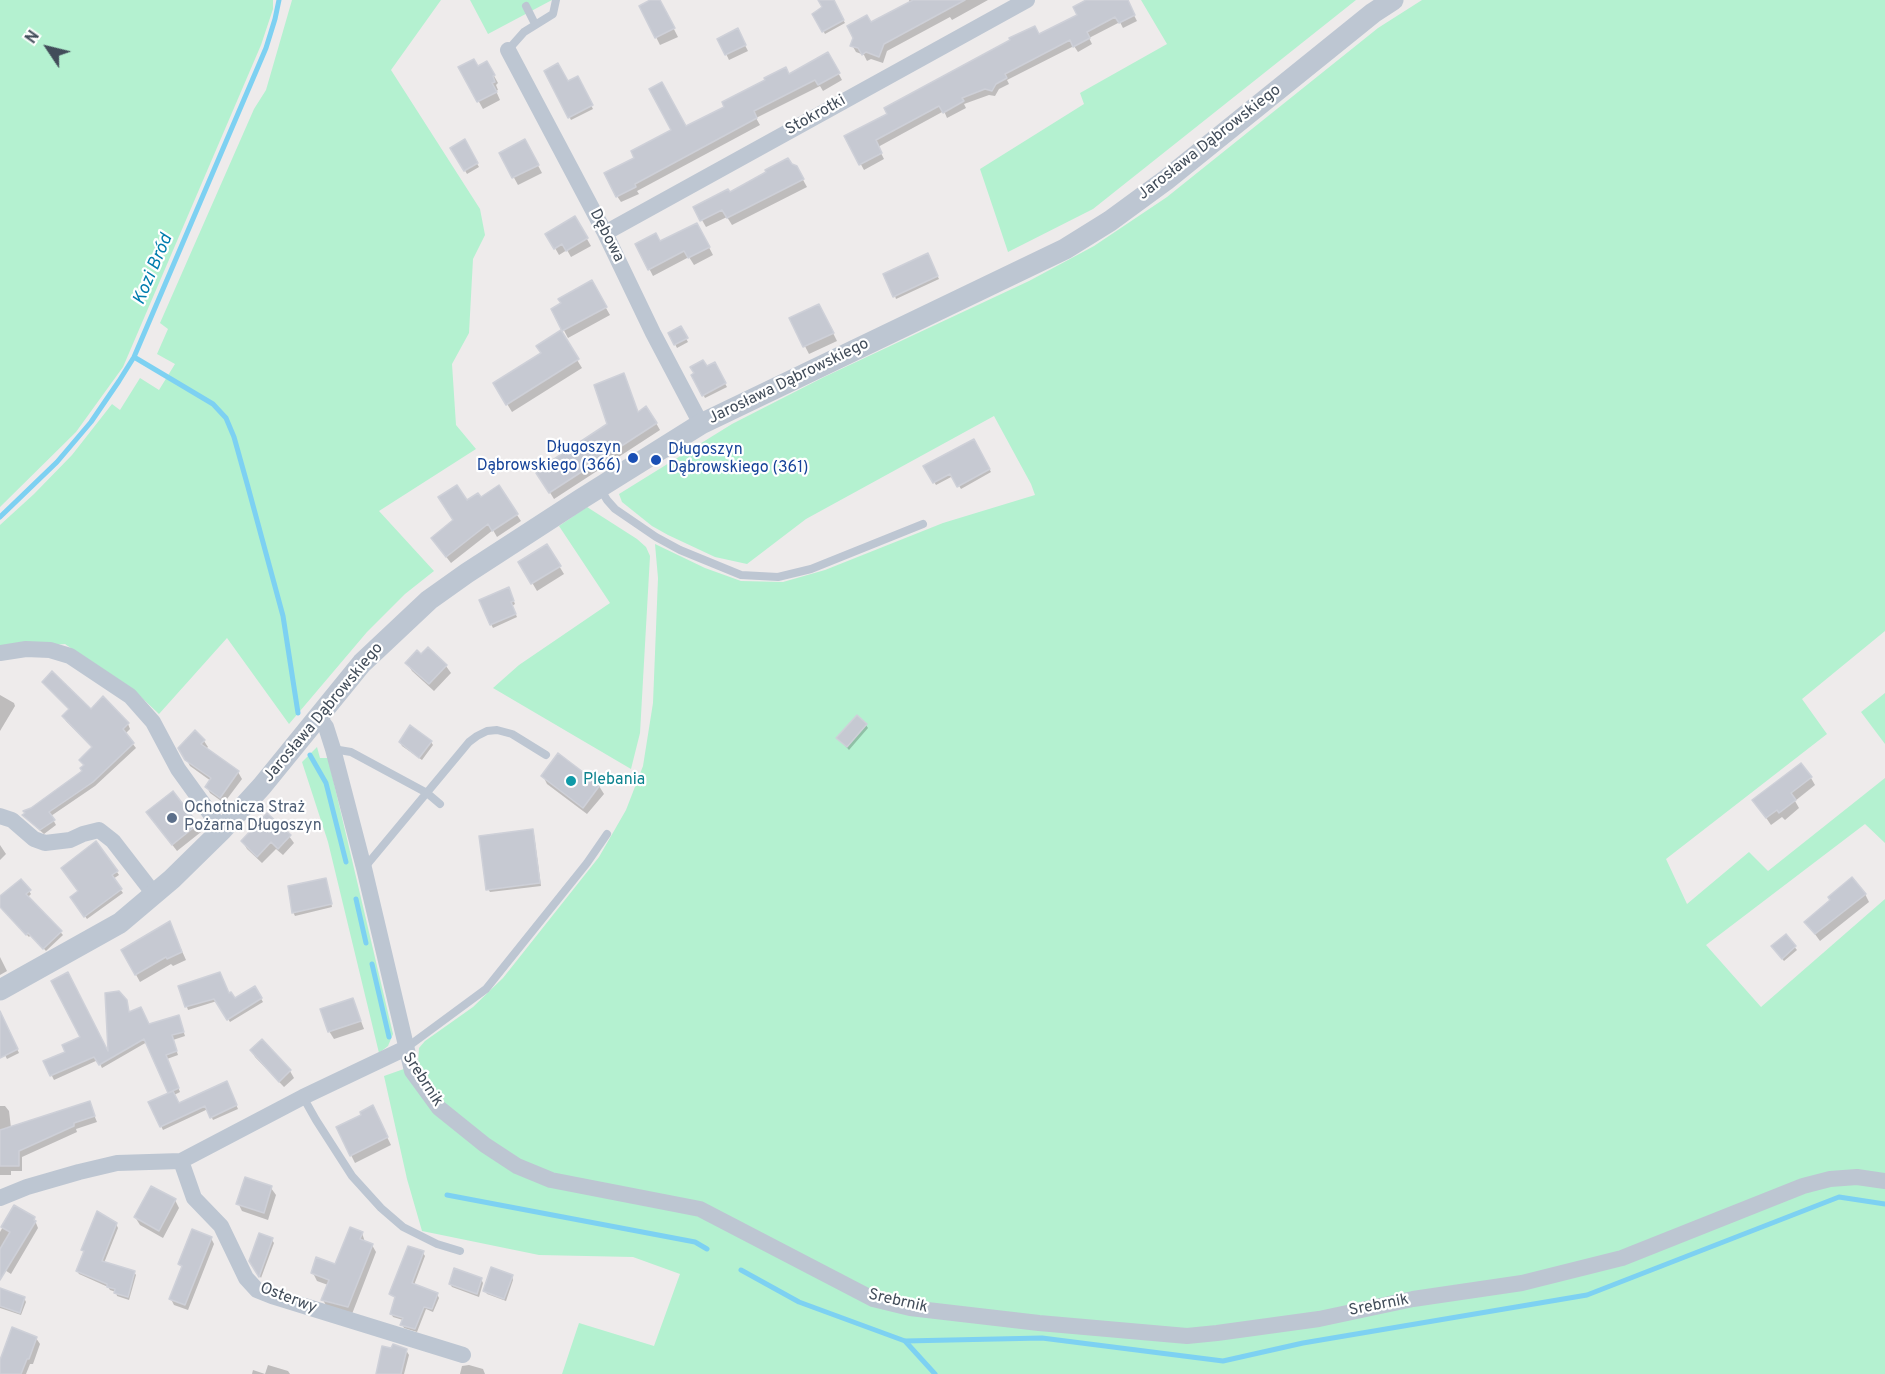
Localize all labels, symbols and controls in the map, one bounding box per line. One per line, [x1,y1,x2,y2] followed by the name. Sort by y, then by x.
[18,18,78,78] north arrow
[22,27,45,48] text: N
[1135,81,1285,205] street label: Jarosława Dąbrowskiego
[783,92,849,140] street label: Stokrotki
[584,206,628,266] street label: Dębowa
[130,232,178,308] water label: Kozi Bród
[706,335,872,429] street label: Jarosława Dąbrowskiego
[477,439,621,477] place label: Długoszyn Dąbrowskiego (366)
[668,441,809,479] place label: Długoszyn Dąbrowskiego (361)
[626,451,640,465] marker: Długoszyn Dąbrowskiego (366)
[649,453,663,467] marker: Długoszyn Dąbrowskiego (361)
[260,639,388,787] street label: Jarosława Dąbrowskiego
[583,771,645,791] place label: Plebania
[564,774,578,788] marker: Plebania
[184,799,322,837] place label: Ochotnicza Straż Pożarna Długoszyn
[165,811,179,825] marker: Ochotnicza Straż Pożarna Długoszyn
[397,1049,447,1111] street label: Srebrnik
[257,1279,319,1319] street label: Osterwy
[866,1286,930,1318] street label: Srebrnik
[1347,1291,1411,1321] street label: Srebrnik

